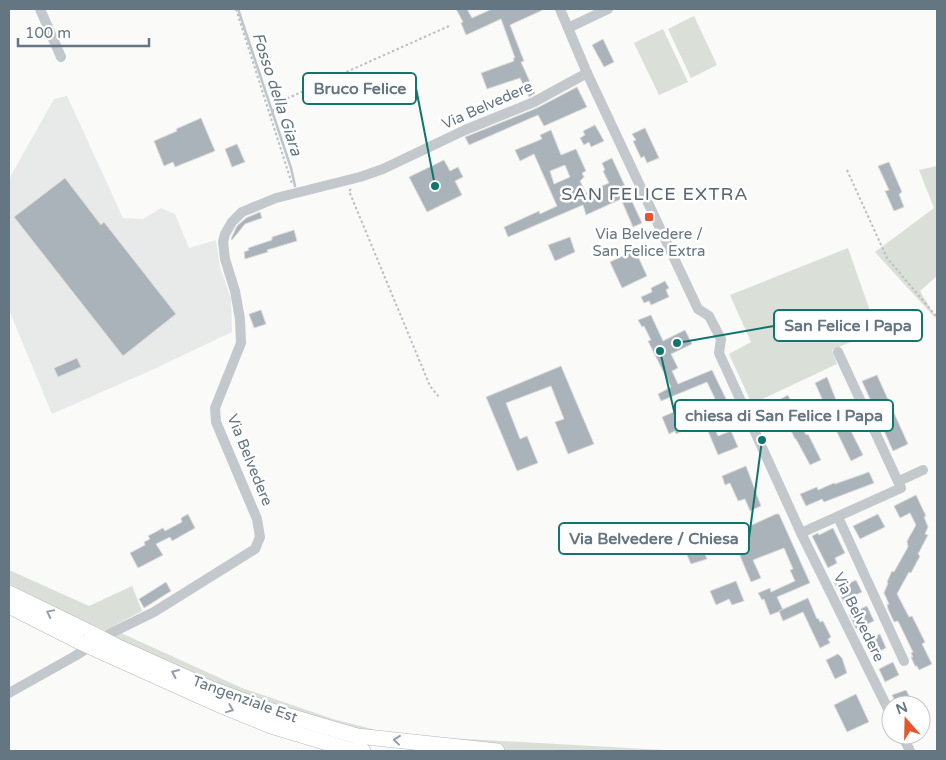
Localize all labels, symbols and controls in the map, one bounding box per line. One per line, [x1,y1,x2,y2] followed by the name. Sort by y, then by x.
[18,15,149,47] scale bar
[25,24,71,42] text: 100 m
[248,30,307,159] water label: Fosso della Giara
[303,73,416,104] callout: Bruco Felice
[439,77,535,133] street label: Via Belvedere
[314,79,406,99] text: Bruco Felice
[561,183,749,205] district label: SAN FELICE EXTRA
[643,211,655,223] marker: Via Belvedere / San Felice Extra
[592,225,706,260] place label: Via Belvedere / San Felice Extra
[774,310,922,341] callout: San Felice I Papa
[784,316,912,336] text: San Felice I Papa
[675,400,893,431] callout: chiesa di San Felice I Papa
[685,406,883,426] text: chiesa di San Felice I Papa
[223,412,277,508] street label: Via Belvedere
[559,523,749,554] callout: Via Belvedere / Chiesa
[569,529,739,549] text: Via Belvedere / Chiesa
[830,569,888,665] street label: Via Belvedere
[46,609,55,619] one-way arrow
[171,668,180,679] one-way arrow
[190,672,300,726] street label: Tangenziale Est
[881,695,931,745] north arrow
[894,698,910,718] text: N
[225,703,234,714] one-way arrow
[392,735,400,746] one-way arrow

